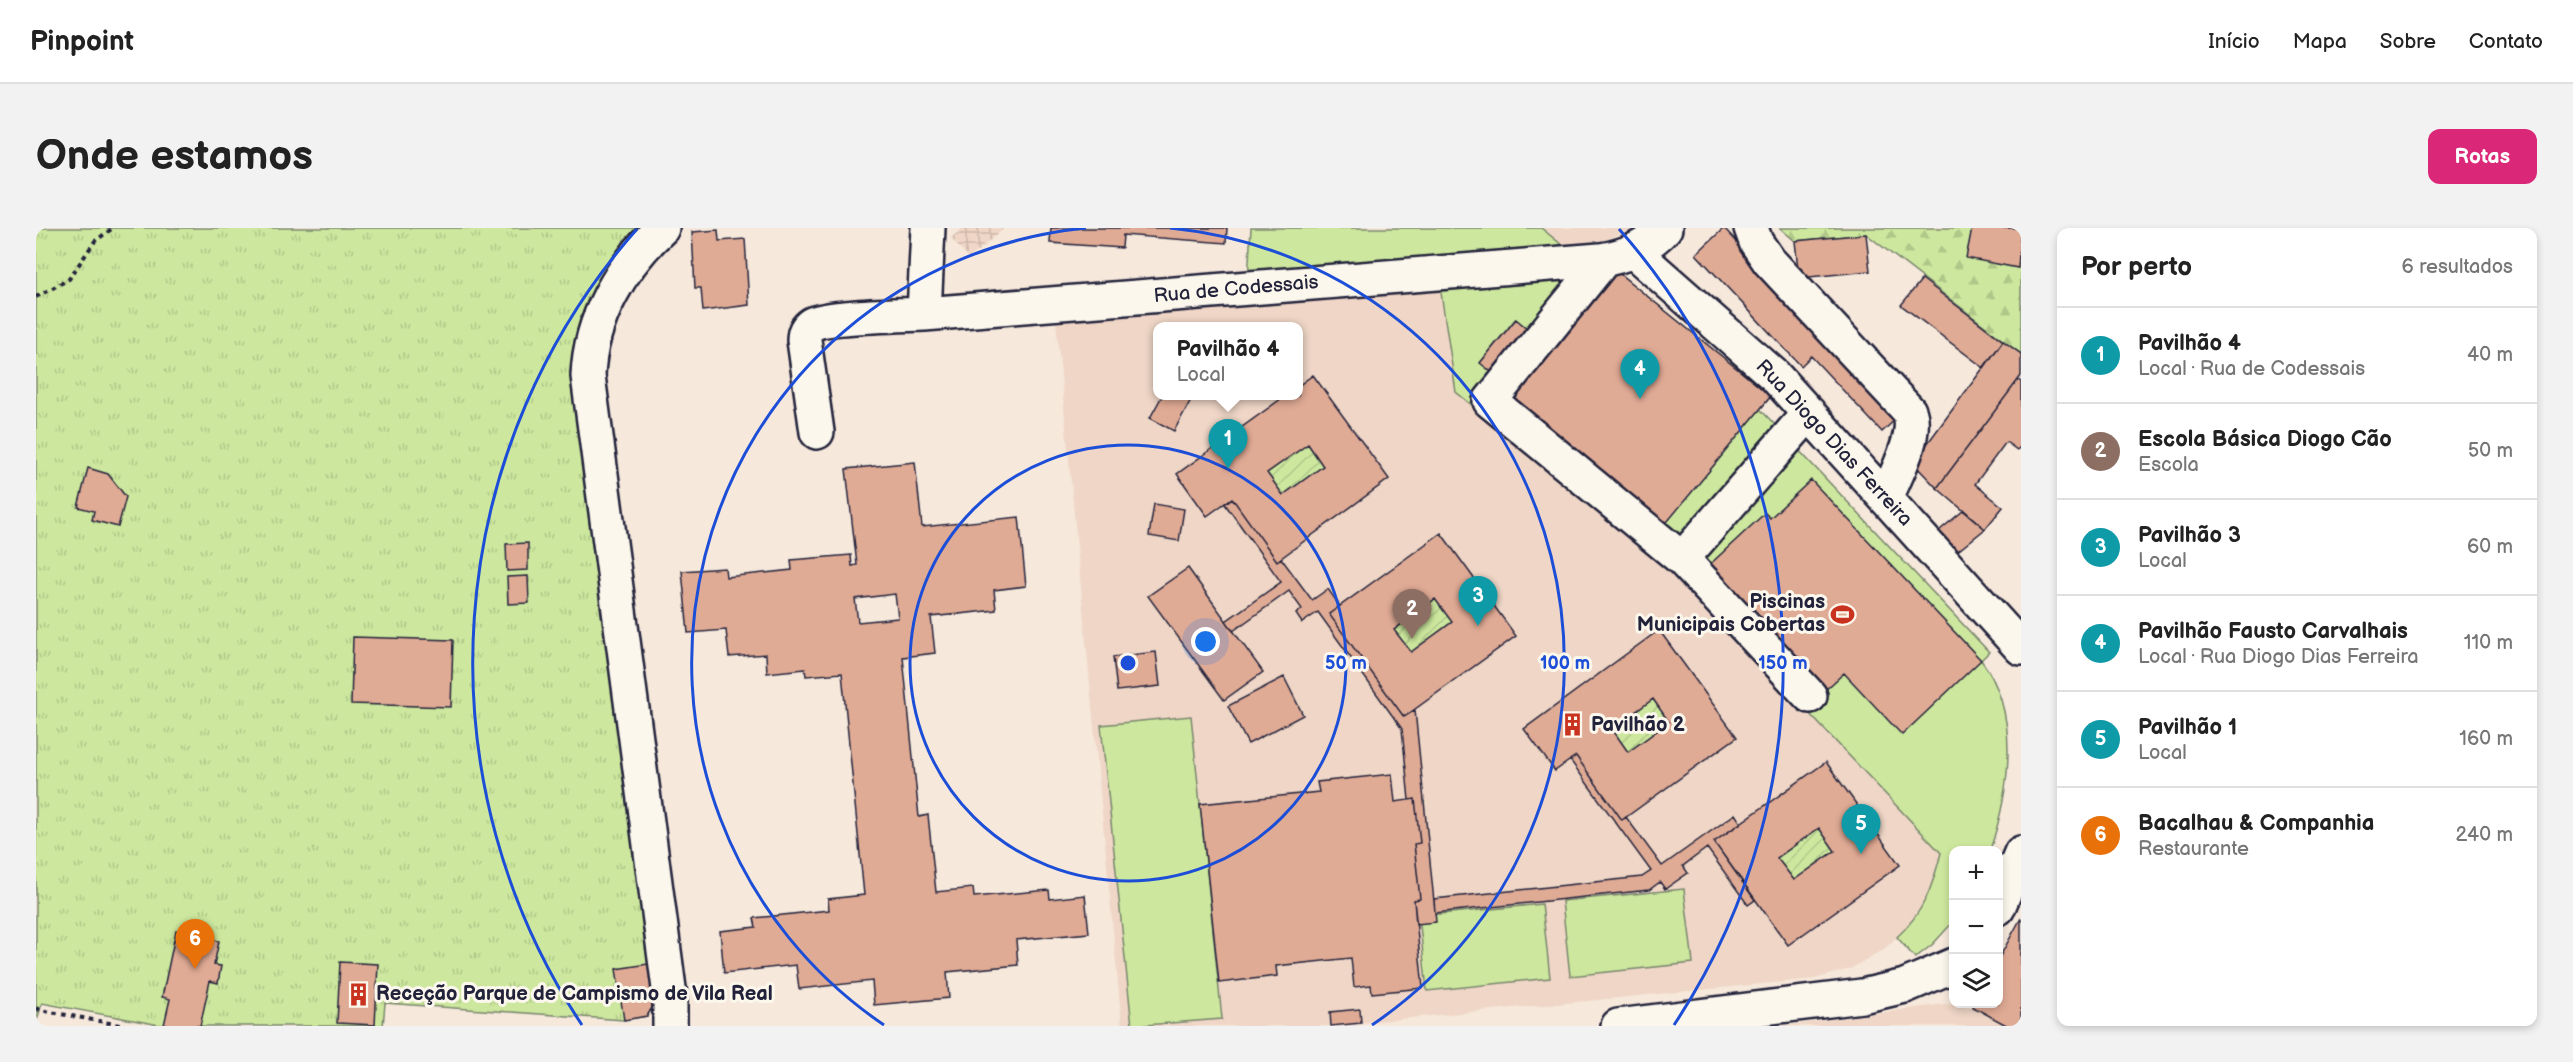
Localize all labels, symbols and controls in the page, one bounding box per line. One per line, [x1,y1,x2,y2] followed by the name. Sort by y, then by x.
[30,25,134,58] text: Pinpoint
[2208,29,2260,54] text: Início
[2293,29,2347,54] text: Mapa
[2380,29,2436,54] text: Sobre
[2469,29,2543,54] text: Contato
[2428,129,2537,184] button: Rotas
[36,131,313,182] text: Onde estamos
[2081,252,2192,283] text: Por perto
[2402,255,2513,279] text: 6 resultados
[1153,270,1320,308] street label: Rua de Codessais
[1153,322,1303,400] popup
[2138,330,2241,357] text: Pavilhão 4
[1177,336,1279,363] text: Pavilhão 4
[2096,343,2105,367] text: 1
[2467,343,2513,367] text: 40 m
[1620,350,1660,399] pin: 4
[1751,355,1917,531] street label: Rua Diogo Dias Ferreira
[2138,357,2365,381] text: Local · Rua de Codessais
[1177,363,1225,387] text: Local
[1208,420,1248,469] pin: 1
[2138,426,2392,453] text: Escola Básica Diogo Cão
[2095,439,2106,463] text: 2
[2468,439,2513,463] text: 50 m
[2138,453,2199,477] text: Escola
[2138,522,2241,549] text: Pavilhão 3
[2095,535,2106,559] text: 3
[2467,535,2513,559] text: 60 m
[2138,549,2187,573] text: Local
[1458,576,1498,626] pin: 3
[1392,590,1432,639] pin: 2
[1637,590,1825,637] place label: Piscinas Municipais Cobertas
[1830,601,1856,627] sports icon: Piscinas Municipais Cobertas
[2138,618,2408,645] text: Pavilhão Fausto Carvalhais
[1191,627,1220,656] your location
[2095,631,2106,655] text: 4
[2464,631,2513,655] text: 110 m
[2138,645,2419,669] text: Local · Rua Diogo Dias Ferreira
[1118,653,1138,673] centre of rings
[1325,653,1367,674] text: 50 m
[1540,653,1590,674] text: 100 m
[1758,653,1808,674] text: 150 m
[1560,712,1586,738] building icon: Pavilhão 2
[1591,713,1685,737] place label: Pavilhão 2
[2138,714,2237,741] text: Pavilhão 1
[2095,727,2106,751] text: 5
[2459,727,2513,751] text: 160 m
[2138,741,2187,765] text: Local
[1842,804,1880,854] pin: 5
[2138,810,2374,837] text: Bacalhau & Companhia
[2094,823,2107,847] text: 6
[2456,823,2513,847] text: 240 m
[2138,837,2249,861] text: Restaurante
[1949,846,2003,1008] map controls
[1949,846,2003,900] button: +
[1949,900,2003,954] button: −
[176,920,214,969] pin: 6
[1949,954,2003,1008] button: layers
[345,981,371,1007] building icon: Receção Parque de Campismo de Vila Real
[376,982,773,1006] place label: Receção Parque de Campismo de Vila Real

